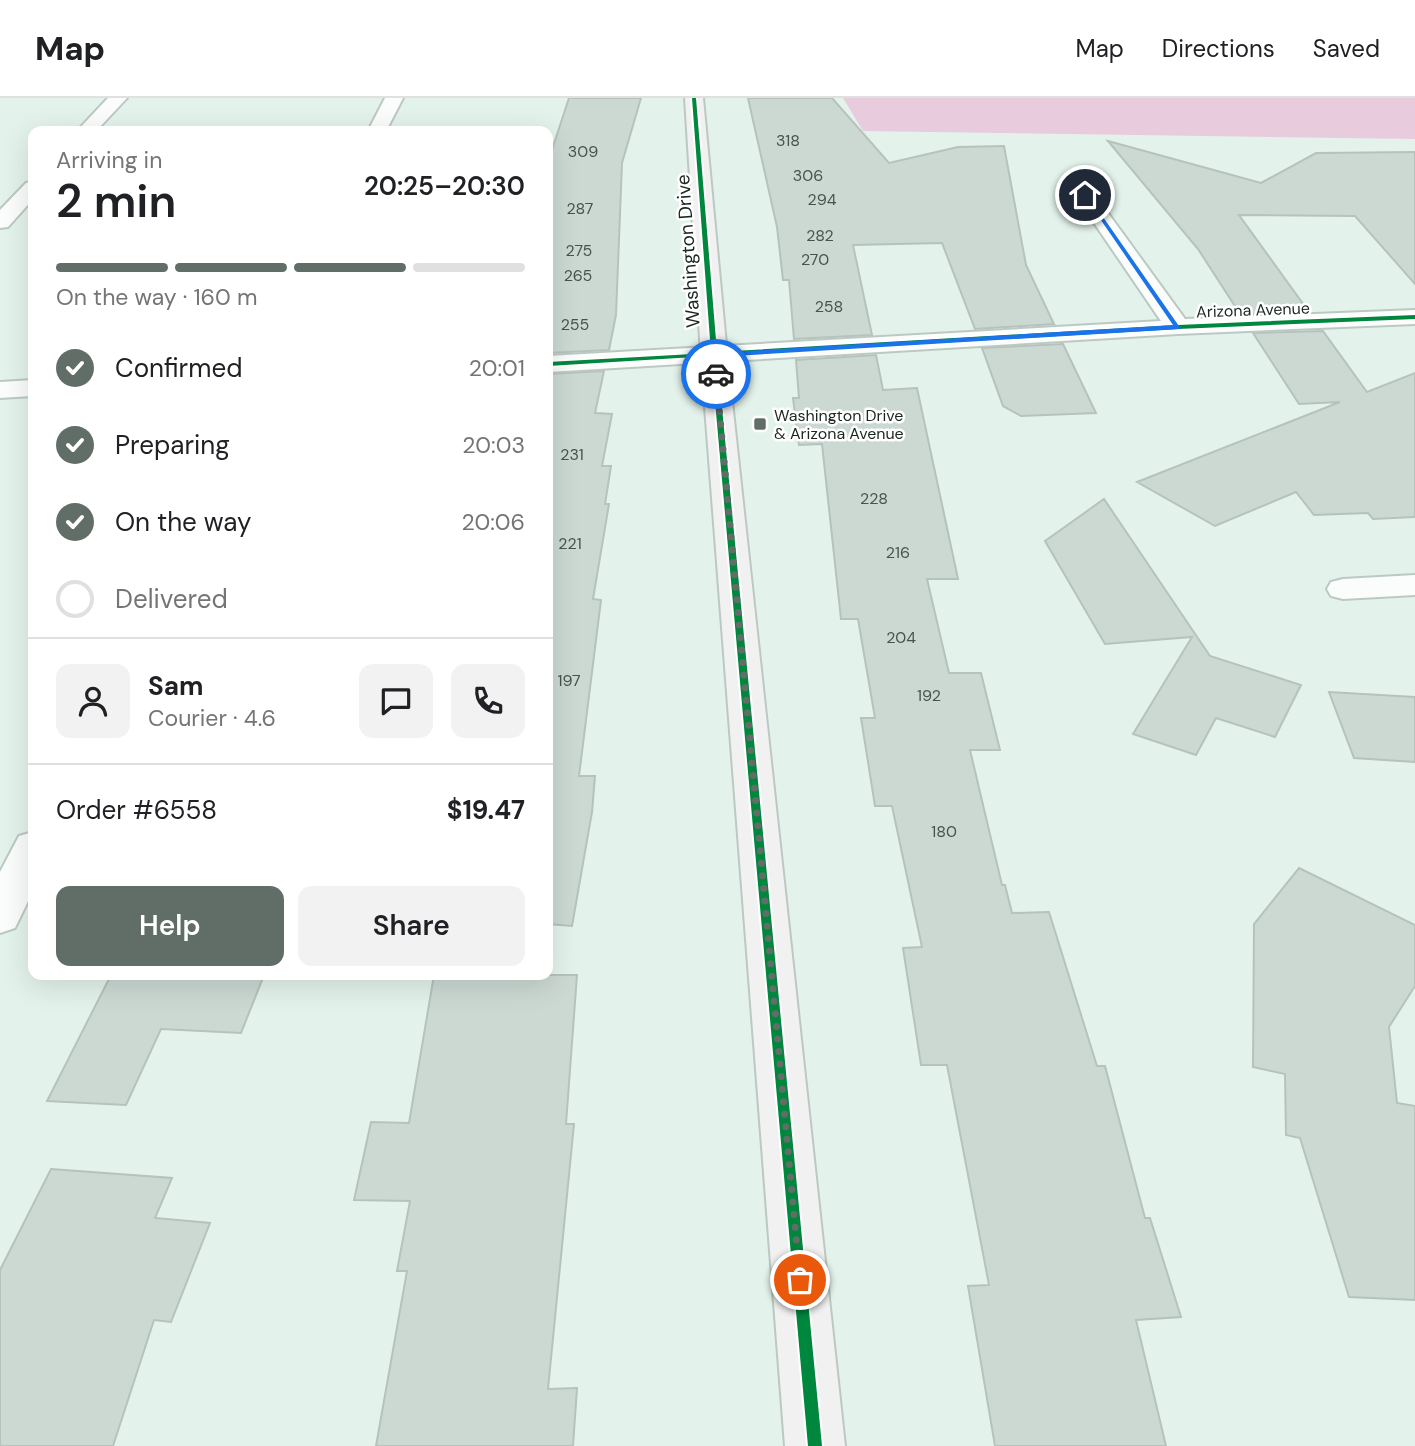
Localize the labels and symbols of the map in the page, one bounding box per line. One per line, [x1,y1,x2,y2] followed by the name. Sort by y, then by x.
[776,130,800,151] house number: 318
[568,141,598,162] house number: 309
[793,165,823,186] house number: 306
[1055,165,1115,225] pin
[670,173,706,329] street label: Washington Drive
[808,189,837,210] house number: 294
[567,198,593,219] house number: 287
[806,225,834,246] house number: 282
[566,240,592,261] house number: 275
[801,249,829,270] house number: 270
[564,265,592,286] house number: 265
[815,296,843,317] house number: 258
[1196,298,1310,322] street label: Arizona Avenue
[561,314,589,335] house number: 255
[681,339,751,409] courier
[774,405,904,444] place label: Washington Drive & Arizona Avenue
[752,416,768,432] marker: Washington Drive & Arizona Avenue
[560,444,584,465] house number: 231
[860,488,888,509] house number: 228
[558,533,582,554] house number: 221
[886,542,910,563] house number: 216
[886,627,916,648] house number: 204
[557,670,581,691] house number: 197
[917,685,941,706] house number: 192
[931,821,957,842] house number: 180
[770,1250,830,1310] pin

